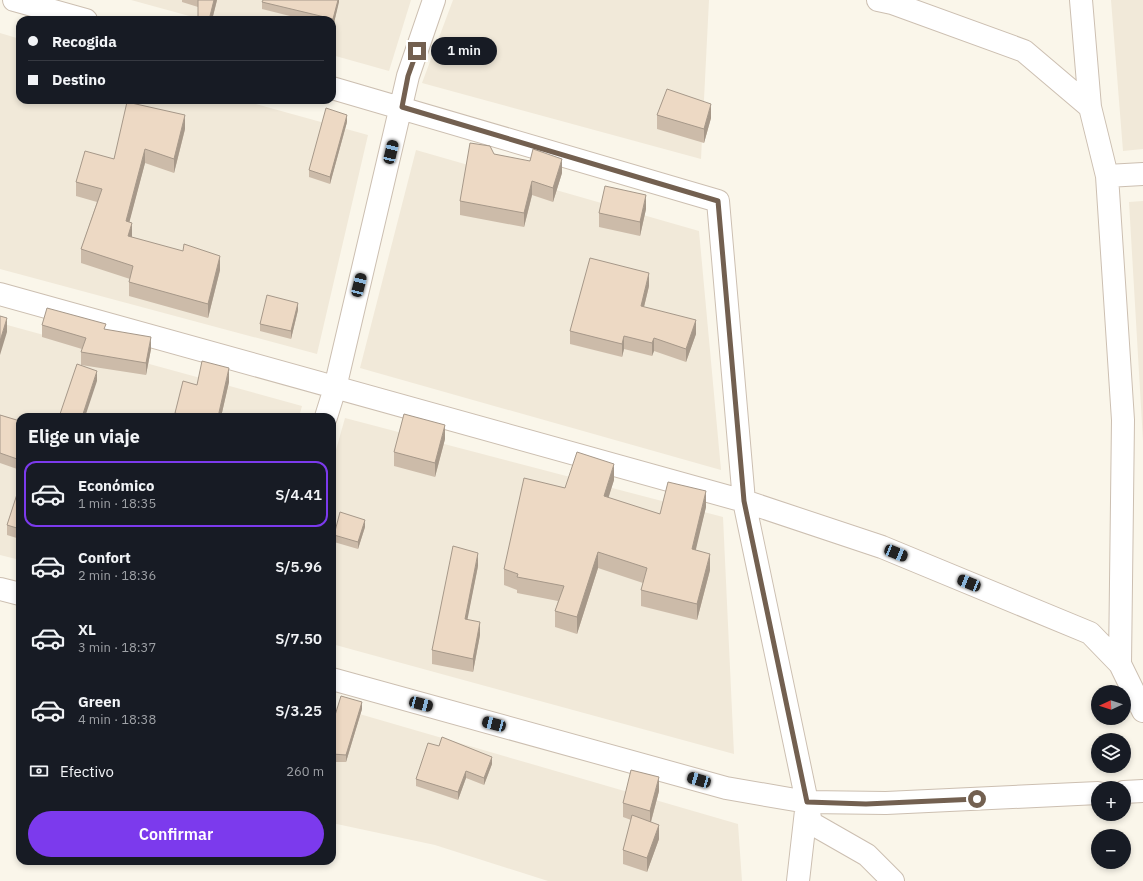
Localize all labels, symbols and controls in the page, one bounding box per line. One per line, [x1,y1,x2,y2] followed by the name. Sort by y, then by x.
[52,32,117,51] text: Recogida
[431,37,497,65] callout: 1 min
[408,42,426,60] route end
[447,42,481,59] text: 1 min
[52,70,106,89] text: Destino
[382,139,400,165] car
[350,272,368,298] car
[28,425,140,448] text: Elige un viaje
[30,476,66,512] icon: car
[78,476,154,495] text: Económico
[275,485,322,504] text: S/4.41
[78,495,156,512] text: 1 min · 18:35
[883,543,909,563] car
[30,548,66,584] icon: car
[78,548,131,567] text: Confort
[275,557,322,576] text: S/5.96
[78,567,156,584] text: 2 min · 18:36
[956,573,982,593] car
[30,620,66,656] icon: car
[78,620,96,639] text: XL
[275,629,322,648] text: S/7.50
[78,639,156,656] text: 3 min · 18:37
[1091,685,1131,725] north arrow
[1091,685,1131,869] map controls
[30,692,66,728] icon: car
[78,692,121,711] text: Green
[408,695,434,713] car
[275,701,322,720] text: S/3.25
[78,711,156,728] text: 4 min · 18:38
[481,715,507,733] car
[1091,733,1131,773] button: layers
[28,760,50,782] icon: cash
[60,762,114,781] text: Efectivo
[286,763,324,780] text: 260 m
[686,771,712,789] car
[1091,781,1131,821] button: +
[968,790,986,808] route start
[28,811,324,857] button: Confirmar
[1091,829,1131,869] button: −

